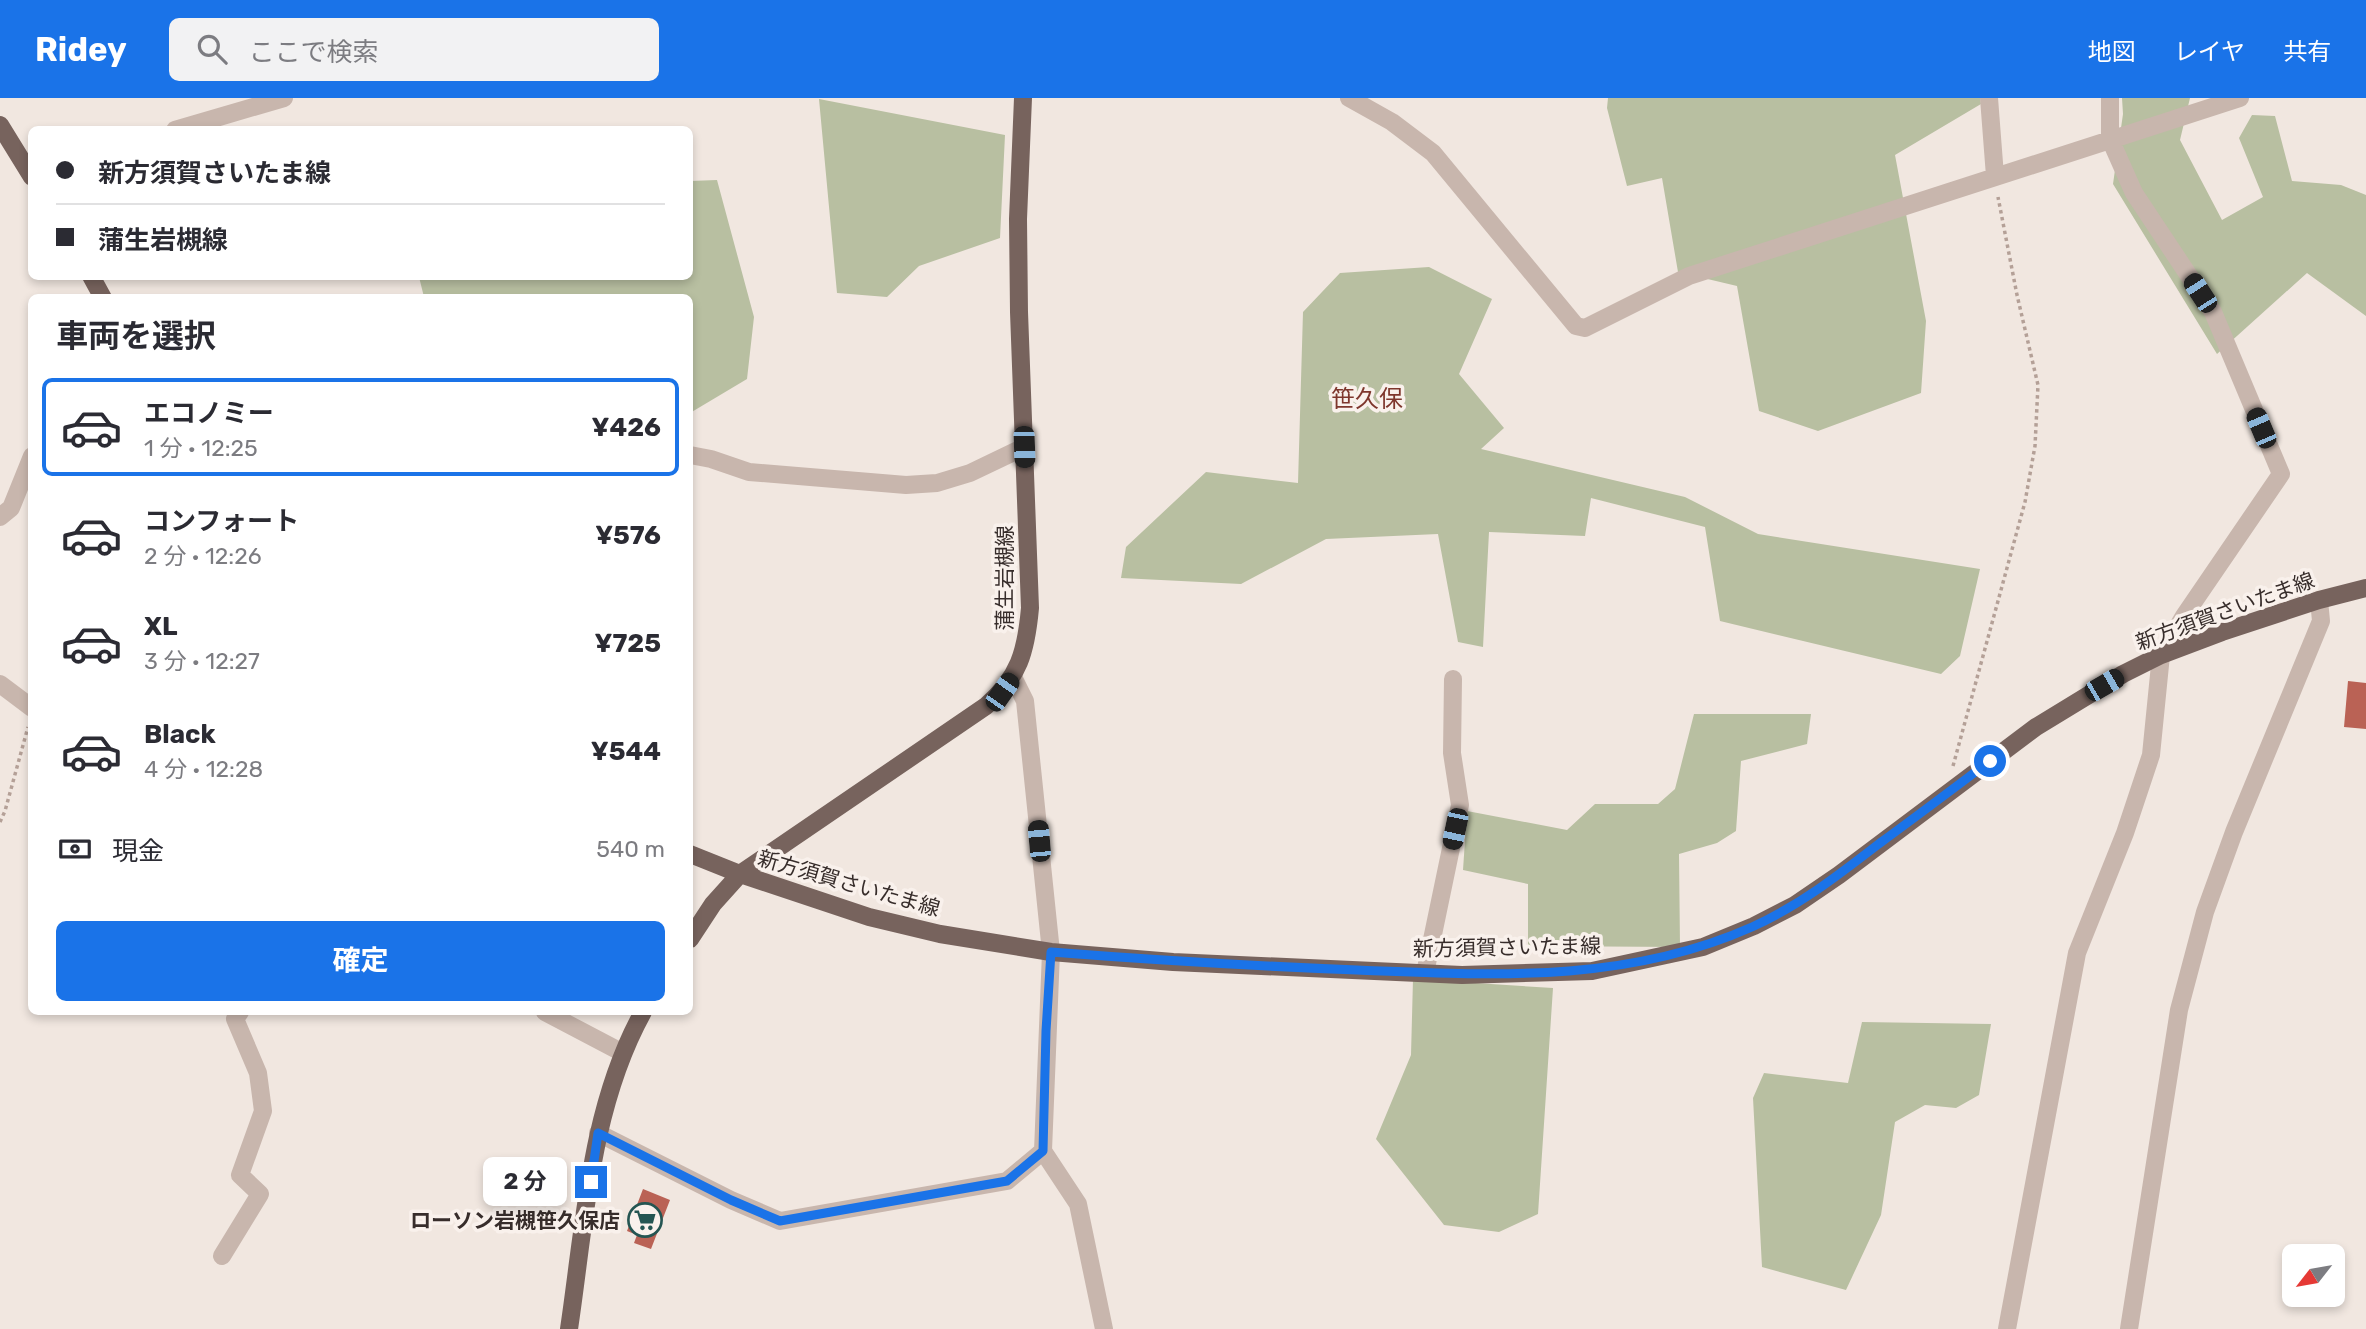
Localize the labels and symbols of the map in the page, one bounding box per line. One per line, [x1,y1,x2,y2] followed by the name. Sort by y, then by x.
[2180,270,2221,316] car
[1331,385,1403,413] district label: 笹久保
[2244,405,2279,451] car
[1013,426,1036,468] car
[992,526,1017,631] street label: 蒲生岩槻線
[2132,567,2318,655] street label: 新方須賀さいたま線
[2081,665,2128,705] car
[982,669,1023,715] car
[1974,745,2006,777] route start
[1441,806,1470,852] car
[1027,819,1052,863] car
[755,845,943,921] street label: 新方須賀さいたま線
[1413,933,1601,961] street label: 新方須賀さいたま線
[482,1158,566,1206] callout: 2 分
[575,1166,607,1198] route end
[626,1201,664,1239] supermarket icon: ローソン岩槻笹久保店
[410,1208,620,1233] place label: ローソン岩槻笹久保店
[2282,1244,2345,1307] north arrow

